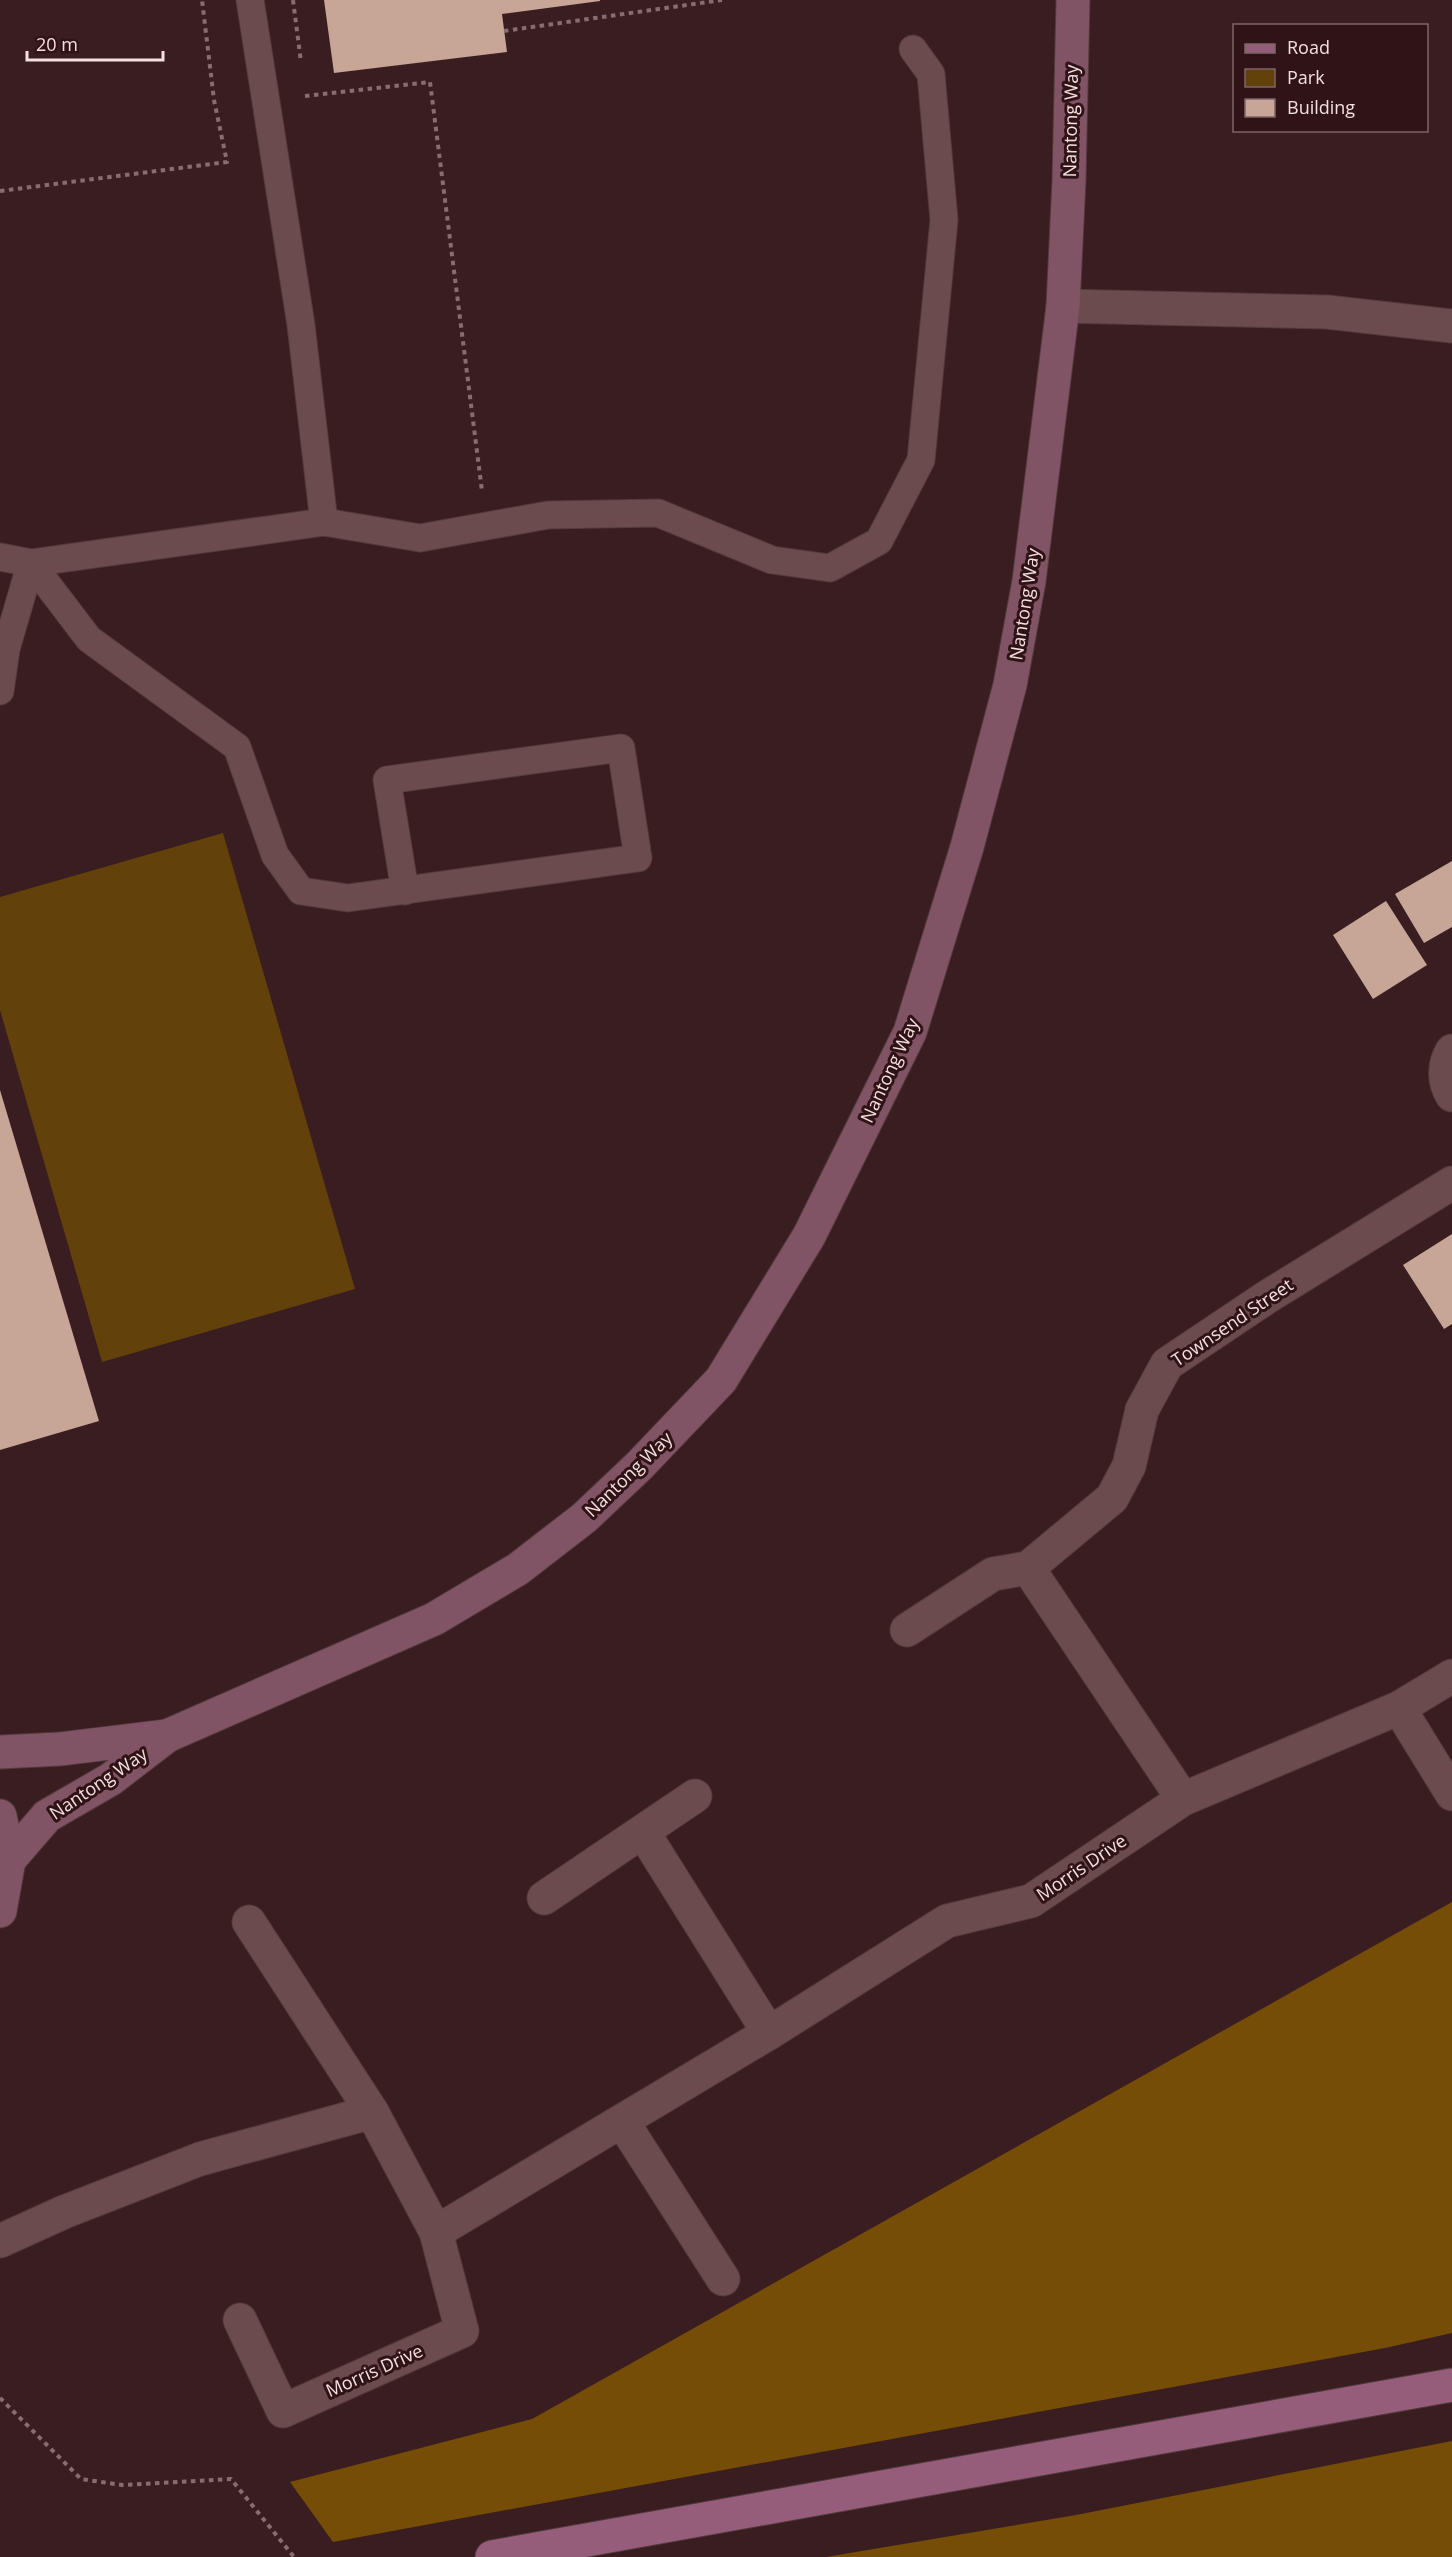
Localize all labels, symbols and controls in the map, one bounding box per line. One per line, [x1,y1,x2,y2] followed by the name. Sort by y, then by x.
[27,24,164,62] scale bar
[1233,24,1428,132] legend
[36,32,78,56] text: 20 m
[1287,35,1330,59] text: Road
[1057,63,1083,178] street label: Nantong Way
[1287,65,1325,89] text: Park
[1287,95,1355,119] text: Building
[1003,545,1045,662] street label: Nantong Way
[854,1013,924,1126] street label: Nantong Way
[1167,1273,1297,1371] street label: Townsend Street
[579,1425,678,1522] street label: Nantong Way
[44,1741,152,1825] street label: Nantong Way
[1031,1828,1131,1906] street label: Morris Drive
[322,2338,426,2402] street label: Morris Drive

